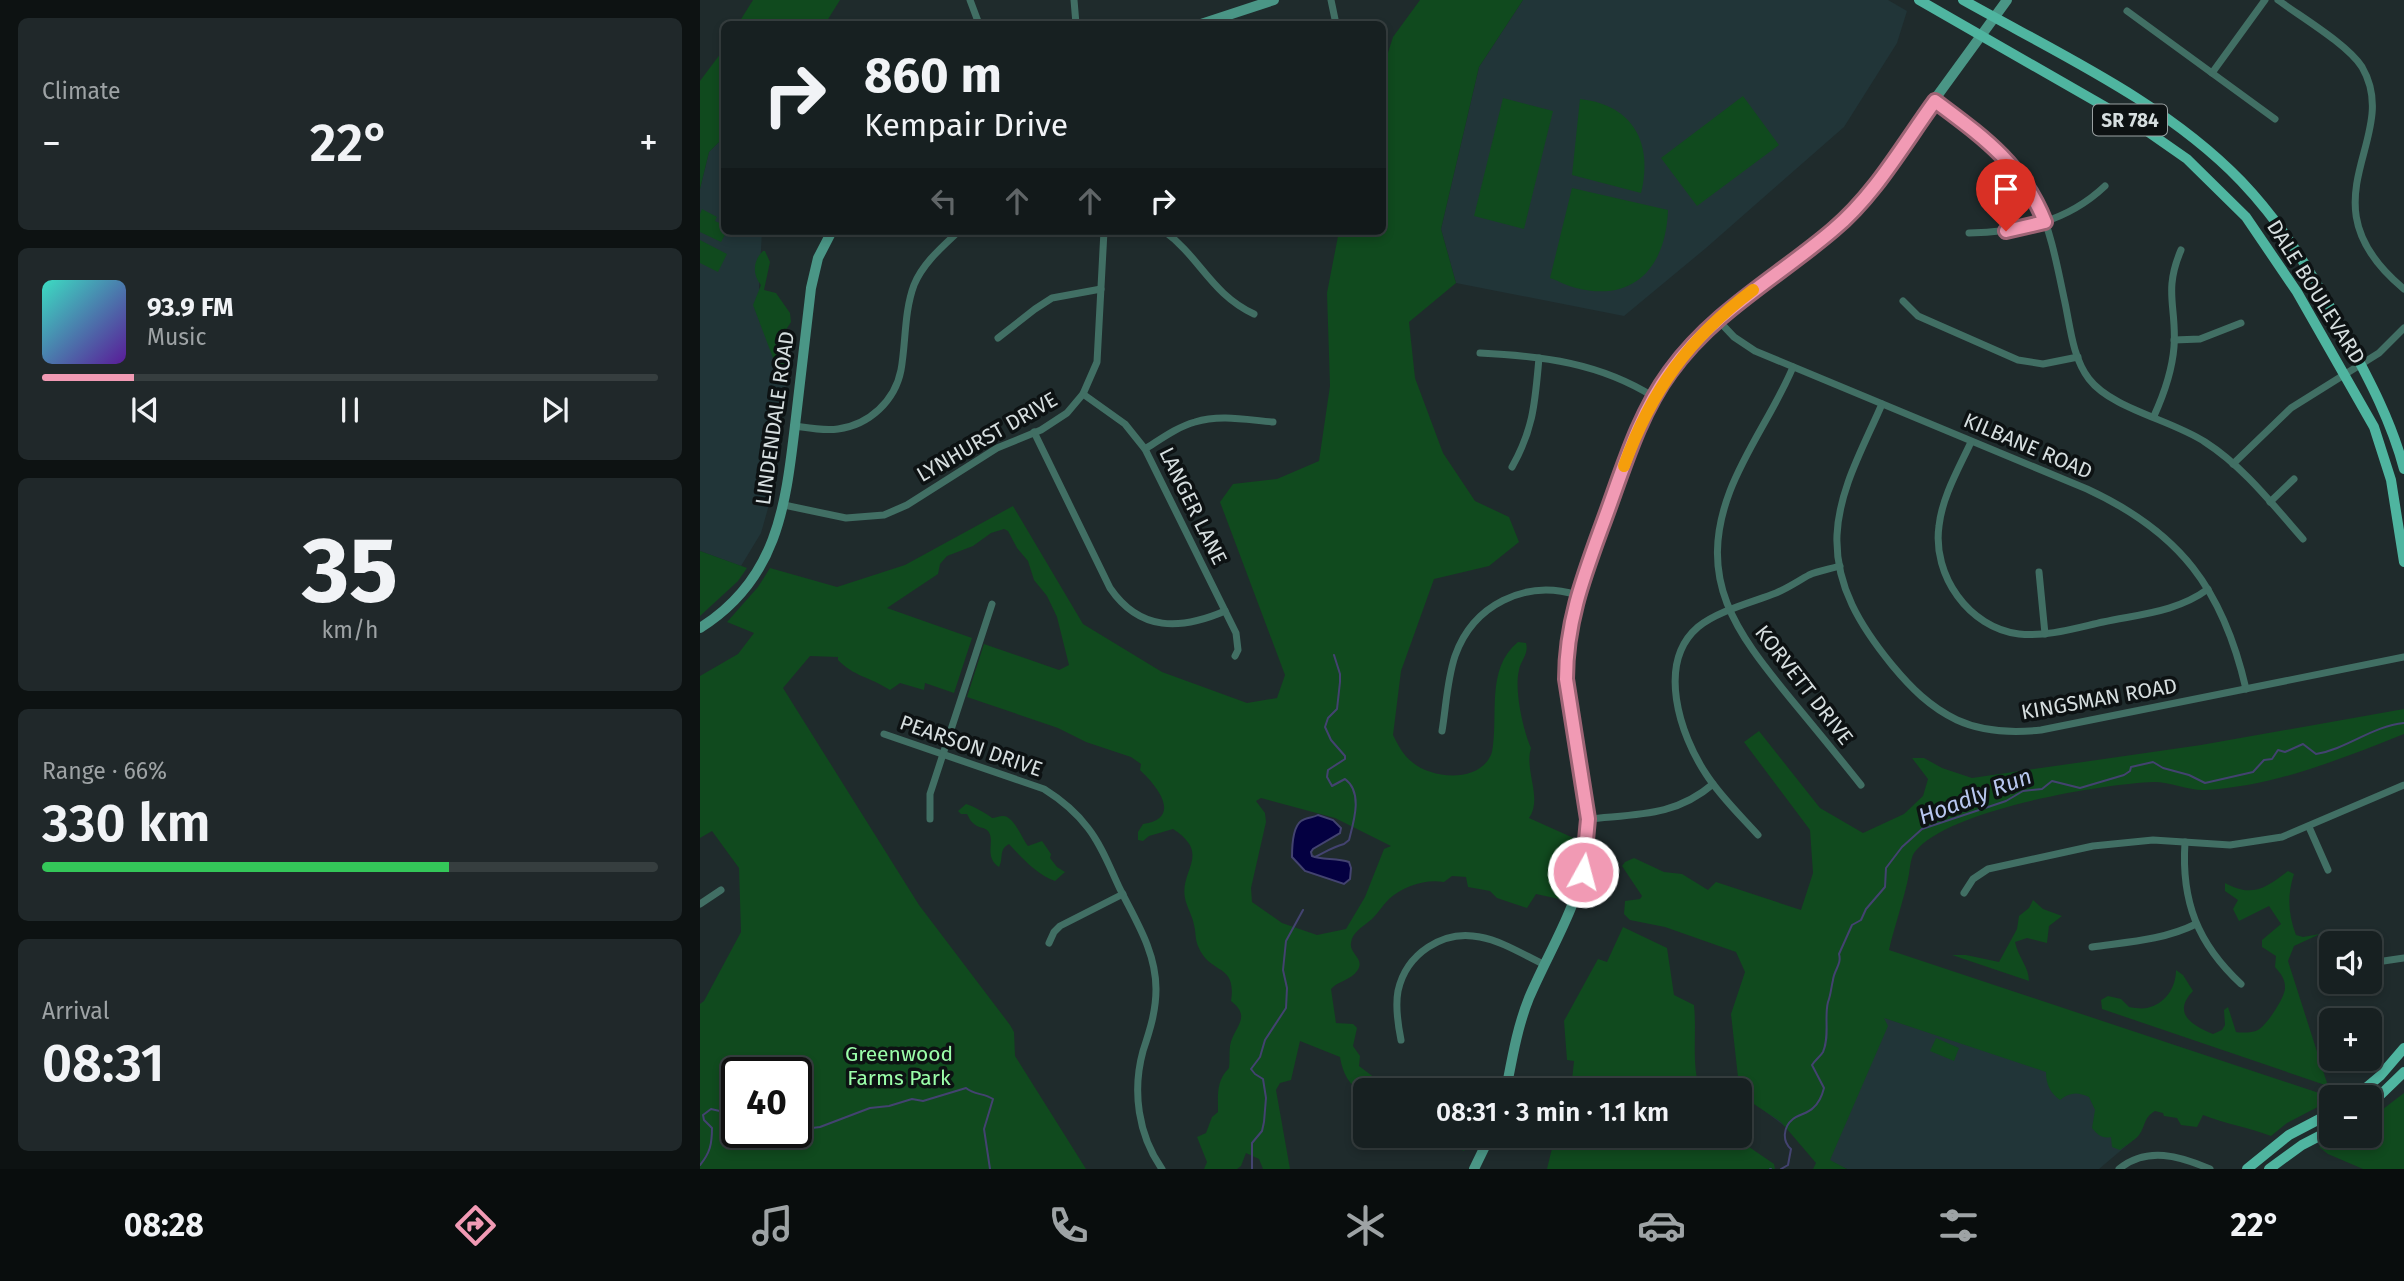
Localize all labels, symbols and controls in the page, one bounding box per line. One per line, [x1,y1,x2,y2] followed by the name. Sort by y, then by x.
[864,46,1002,105] text: 860 m
[749,49,840,140] icon: right
[42,77,121,105] text: Climate
[2093,104,2167,136] road number: SR 784
[864,106,1068,144] text: Kempair Drive
[310,112,390,175] text: 22°
[42,120,61,166] text: −
[639,120,658,166] text: +
[1976,159,2036,231] pin
[1987,170,2025,208] icon: arrive
[925,182,963,220] icon: left
[998,182,1036,220] icon: ahead
[1071,182,1109,220] icon: ahead
[1144,182,1182,220] icon: right
[2261,215,2371,369] street label: DALE BOULEVARD
[147,292,233,323] text: 93.9 FM
[147,323,207,351] text: Music
[750,329,800,507] street label: LINDENDALE ROAD
[912,386,1062,488] street label: LYNHURST DRIVE
[126,391,164,429] icon: previous
[331,391,369,429] icon: pause
[536,391,574,429] icon: next
[1960,407,2096,485] street label: KILBANE ROAD
[1153,443,1233,569] street label: LANGER LANE
[302,516,398,625] text: 35
[322,616,378,644] text: km/h
[1749,620,1859,750] street label: KORVETT DRIVE
[2019,672,2179,726] street label: KINGSMAN ROAD
[896,709,1046,783] street label: PEARSON DRIVE
[42,757,167,785] text: Range · 66%
[1914,762,2036,830] water label: Hoadly Run
[42,792,211,855] text: 330 km
[1546,835,1620,909] position arrow
[2319,931,2382,1148] map controls
[2319,931,2382,994] button: sound
[42,997,109,1025] text: Arrival
[2319,1008,2382,1071] button: +
[42,1032,164,1095] text: 08:31
[845,1041,953,1091] park label: Greenwood Farms Park
[721,1057,812,1148] speed limit sign: 40
[2319,1085,2382,1148] button: −
[1436,1097,1669,1128] text: 08:31 · 3 min · 1.1 km
[451,1201,500,1250] icon: directions
[748,1201,797,1250] icon: music
[1044,1201,1093,1250] icon: phone
[1341,1201,1390,1250] icon: climate
[1637,1201,1686,1250] icon: car
[1934,1201,1983,1250] icon: filters
[124,1206,204,1244] text: 08:28
[2230,1206,2280,1244] text: 22°

